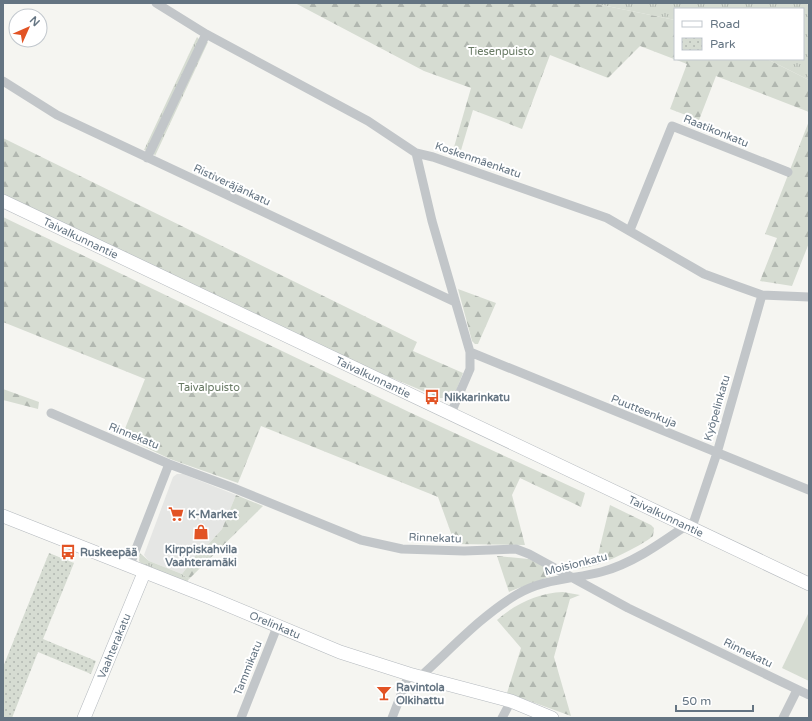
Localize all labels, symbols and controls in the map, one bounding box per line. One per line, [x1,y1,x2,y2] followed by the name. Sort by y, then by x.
[8,8,48,48] north arrow
[674,8,804,60] legend
[27,14,42,29] text: N
[710,17,740,31] text: Road
[710,37,736,51] text: Park
[468,45,534,58] park label: Tiesenpuisto
[682,112,750,150] street label: Raatikonkatu
[433,139,523,181] street label: Koskenmäenkatu
[191,161,273,209] street label: Ristiveräjänkatu
[41,215,120,261] street label: Taivalkunnantie
[334,354,413,400] street label: Taivalkunnantie
[701,373,733,443] street label: Kyöpelinkatu
[178,381,240,394] park label: Taivalpuisto
[423,388,441,406] bus stop icon: Nikkarinkatu
[444,391,510,404] place label: Nikkarinkatu
[609,392,679,430] street label: Puutteenkuja
[107,420,161,452] street label: Rinnekatu
[626,493,706,539] street label: Taivalkunnantie
[167,505,185,523] supermarket icon: K-Market
[188,508,238,521] place label: K-Market
[192,523,210,541] shop icon: Kirppiskahvila Vaahteramäki
[408,531,462,545] street label: Rinnekatu
[59,543,77,561] bus stop icon: Ruskeepää
[165,543,237,569] place label: Kirppiskahvila Vaahteramäki
[80,546,137,560] place label: Ruskeepää
[543,550,609,578] street label: Moisionkatu
[248,608,303,641] street label: Orelinkatu
[95,611,133,681] street label: Vaahterakatu
[721,636,775,670] street label: Rinnekatu
[231,639,265,697] street label: Tammikatu
[396,681,445,707] place label: Ravintola Olkihattu
[375,684,393,702] bar icon: Ravintola Olkihattu
[676,687,753,713] scale bar
[682,694,711,708] text: 50 m

